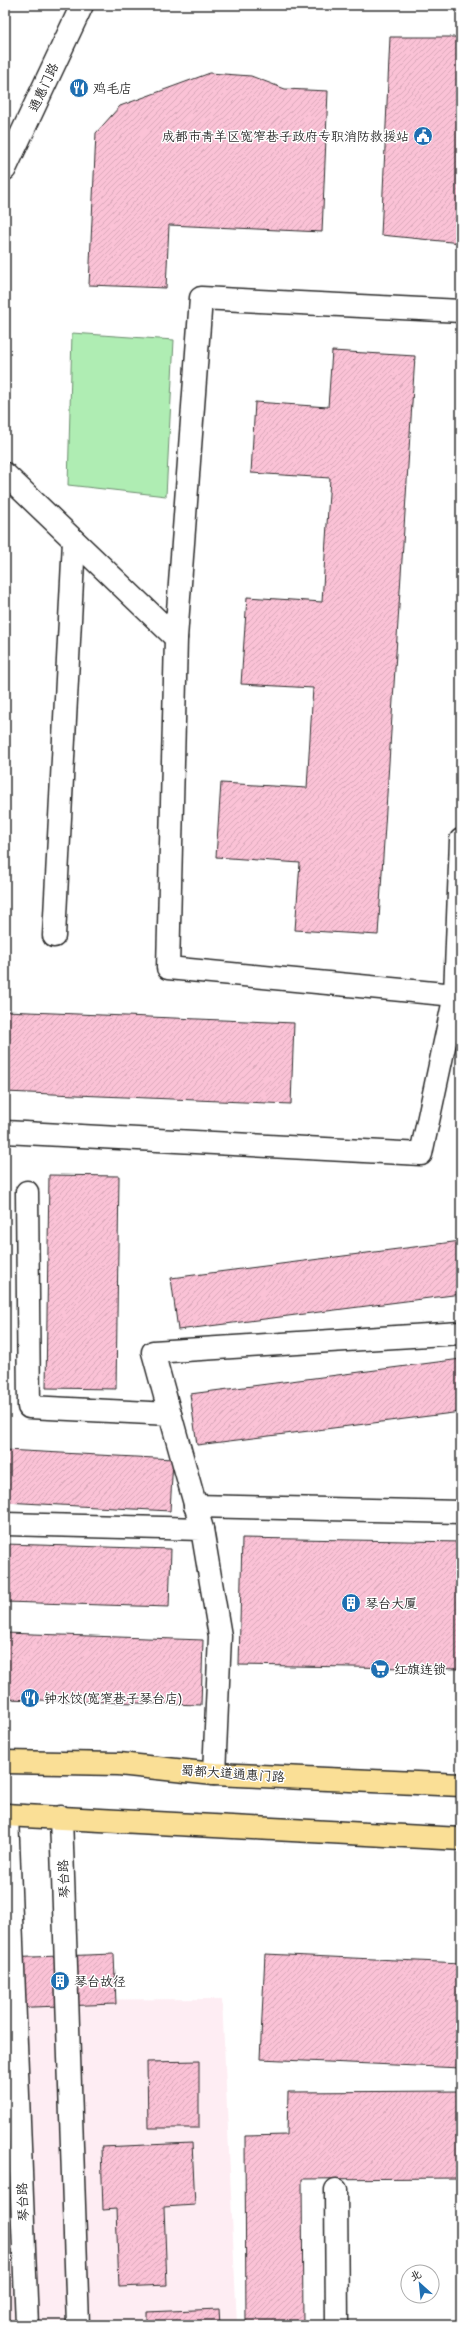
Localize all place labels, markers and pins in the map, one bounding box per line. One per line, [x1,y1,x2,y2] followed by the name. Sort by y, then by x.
[68,77,90,99] restaurant icon: 鸡毛店
[93,80,132,97] place label: 鸡毛店
[412,125,434,147] public building icon: 成都市青羊区宽窄巷子政府专职消防救援站
[162,128,409,145] place label: 成都市青羊区宽窄巷子政府专职消防救援站
[340,1592,362,1614] building icon: 琴台大厦
[365,1595,417,1612] place label: 琴台大厦
[369,1658,391,1680] supermarket icon: 红旗连锁
[394,1661,446,1678] place label: 红旗连锁
[19,1687,41,1709] restaurant icon: 钟水饺(宽窄巷子琴台店)
[44,1690,182,1707] place label: 钟水饺(宽窄巷子琴台店)
[49,1970,71,1992] building icon: 琴台故径
[74,1973,126,1990] place label: 琴台故径

